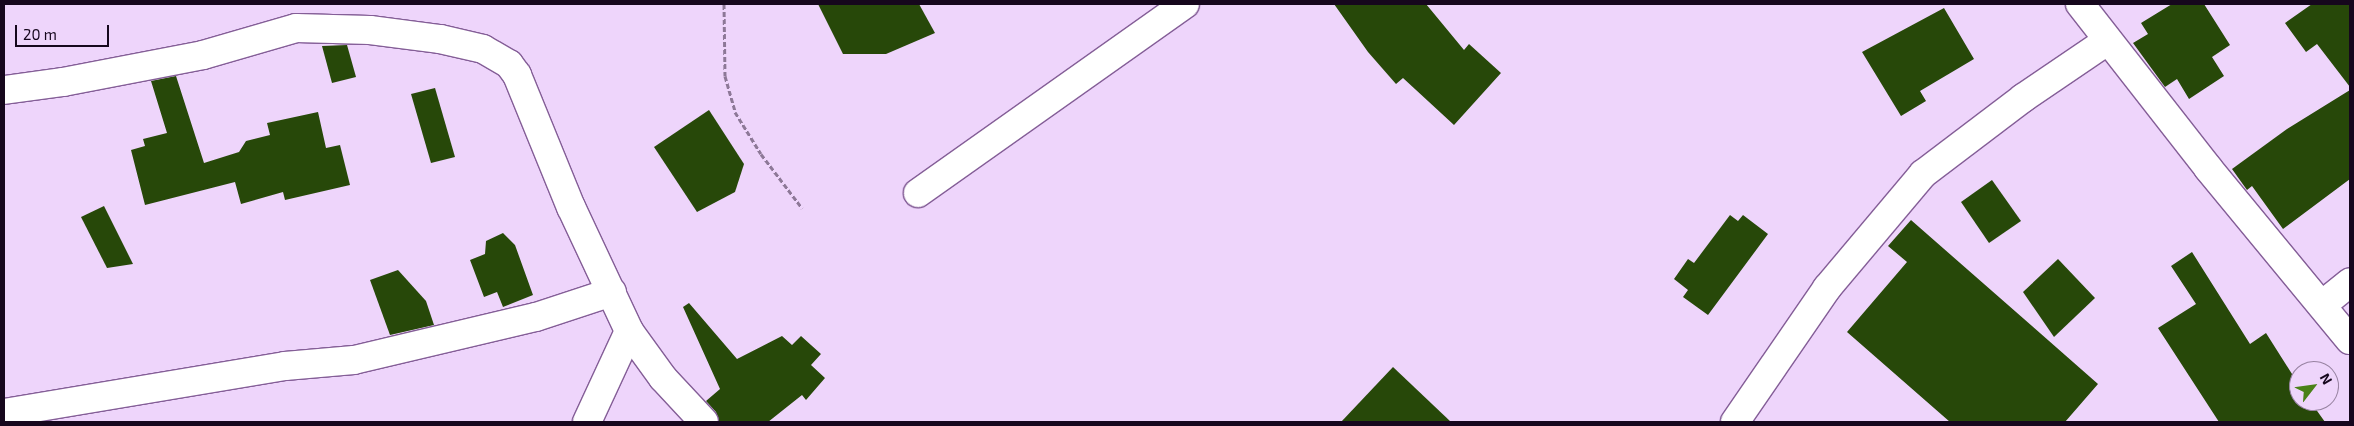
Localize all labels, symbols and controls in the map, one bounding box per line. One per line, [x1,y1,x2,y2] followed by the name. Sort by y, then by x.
[18,15,111,47] scale bar
[23,25,57,43] text: 20 m
[2289,361,2339,411] north arrow
[2317,370,2336,387] text: N

